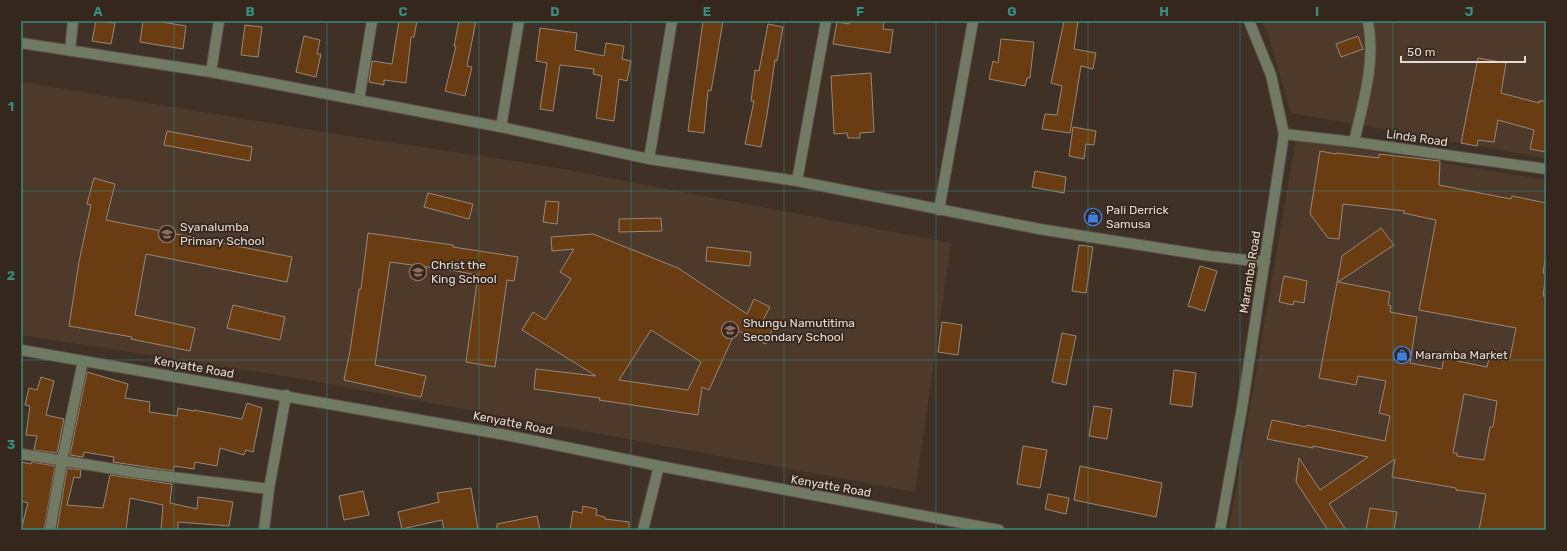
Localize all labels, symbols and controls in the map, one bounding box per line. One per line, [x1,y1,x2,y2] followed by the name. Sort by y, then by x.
[93,4,103,19] text: A
[245,4,255,19] text: B
[398,4,408,19] text: C
[550,4,560,19] text: D
[703,4,711,19] text: E
[856,4,864,19] text: F
[1007,4,1017,19] text: G
[1159,4,1169,19] text: H
[1315,4,1319,19] text: I
[1465,4,1473,19] text: J
[1401,38,1525,64] scale bar
[1407,45,1435,59] text: 50 m
[8,99,14,114] text: 1
[1385,127,1449,149] street label: Linda Road
[1106,203,1170,231] place label: Pali Derrick Samusa
[1083,207,1103,227] shop icon: Pali Derrick Samusa
[180,220,264,248] place label: Syanalumba Primary School
[157,224,177,244] school or university icon: Syanalumba Primary School
[1237,230,1263,314] street label: Maramba Road
[431,258,497,286] place label: Christ the King School
[408,262,428,282] school or university icon: Christ the King School
[7,268,15,283] text: 2
[743,316,855,344] place label: Shungu Namutitima Secondary School
[720,320,740,340] school or university icon: Shungu Namutitima Secondary School
[1392,345,1412,365] shop icon: Maramba Market
[1415,348,1508,362] place label: Maramba Market
[153,353,235,381] street label: Kenyatte Road
[472,408,554,438] street label: Kenyatte Road
[7,437,16,452] text: 3
[790,472,872,500] street label: Kenyatte Road

